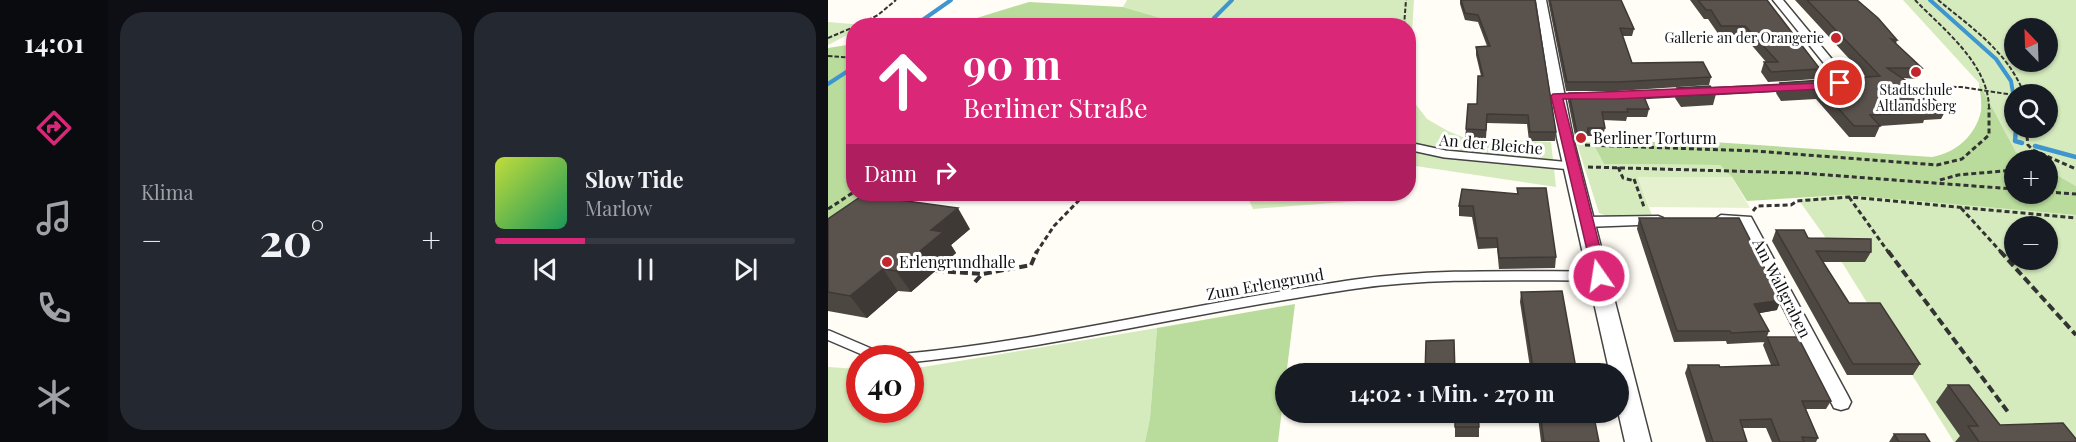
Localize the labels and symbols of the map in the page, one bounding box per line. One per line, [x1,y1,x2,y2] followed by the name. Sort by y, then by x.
[2004,18,2058,72] north arrow
[1664,28,1824,47] place label: Gallerie an der Orangerie
[1829,31,1843,45] marker: Gallerie an der Orangerie
[1814,57,1865,108] pin
[1909,65,1923,79] marker: Stadtschule Altlandsberg
[1875,80,1957,115] place label: Stadtschule Altlandsberg
[1593,127,1717,148] place label: Berliner Torturm
[1437,128,1544,158] street label: An der Bleiche
[1574,131,1588,145] marker: Berliner Torturm
[1748,234,1817,341] street label: Am Wallgraben
[1567,244,1631,308] position arrow
[899,251,1016,272] place label: Erlengrundhalle
[880,255,894,269] marker: Erlengrundhalle
[1204,263,1325,304] street label: Zum Erlengrund
[846,345,924,423] speed limit sign: 40

